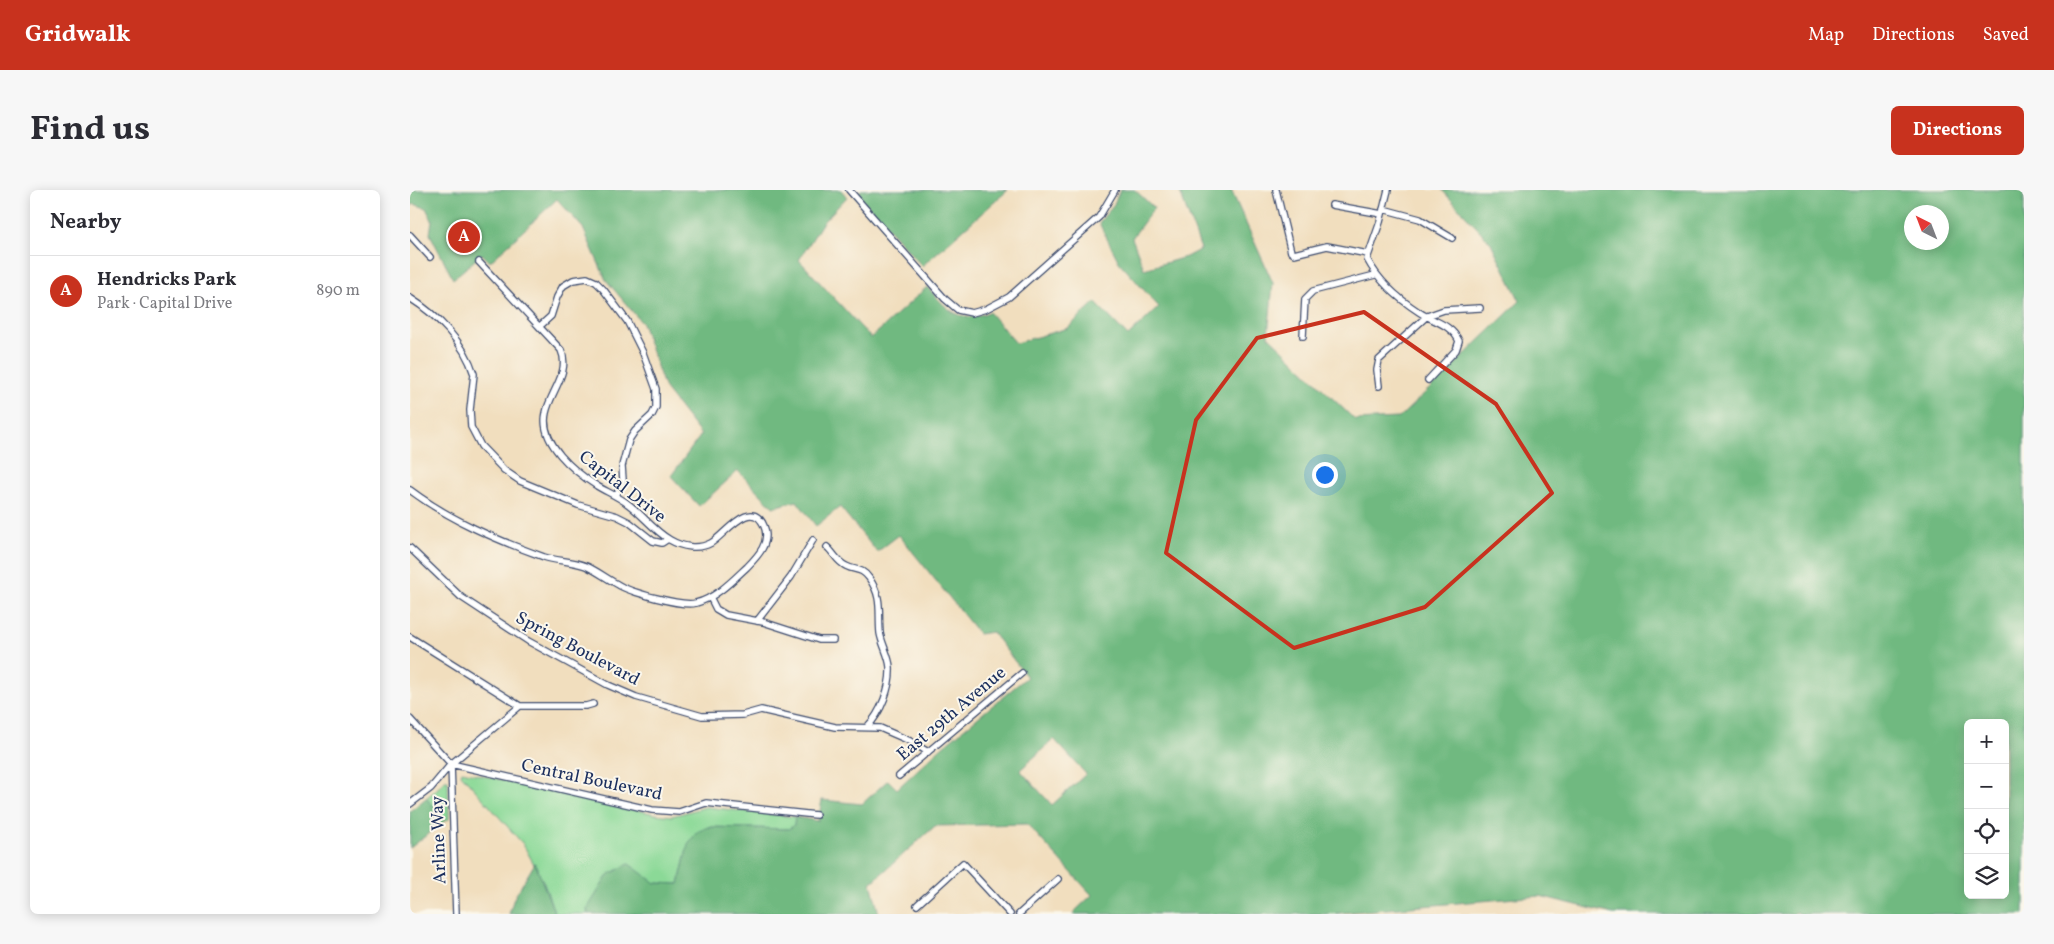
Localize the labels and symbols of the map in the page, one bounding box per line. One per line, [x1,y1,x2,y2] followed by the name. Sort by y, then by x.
[1904,205,1949,250] north arrow
[448,218,480,256] pin: A
[573,445,671,529] street label: Capital Drive
[1312,462,1338,488] your location
[511,606,644,693] street label: Spring Boulevard
[892,661,1012,767] street label: East 29th Avenue
[519,753,665,808] street label: Central Boulevard
[425,795,454,885] street label: Arline Way

